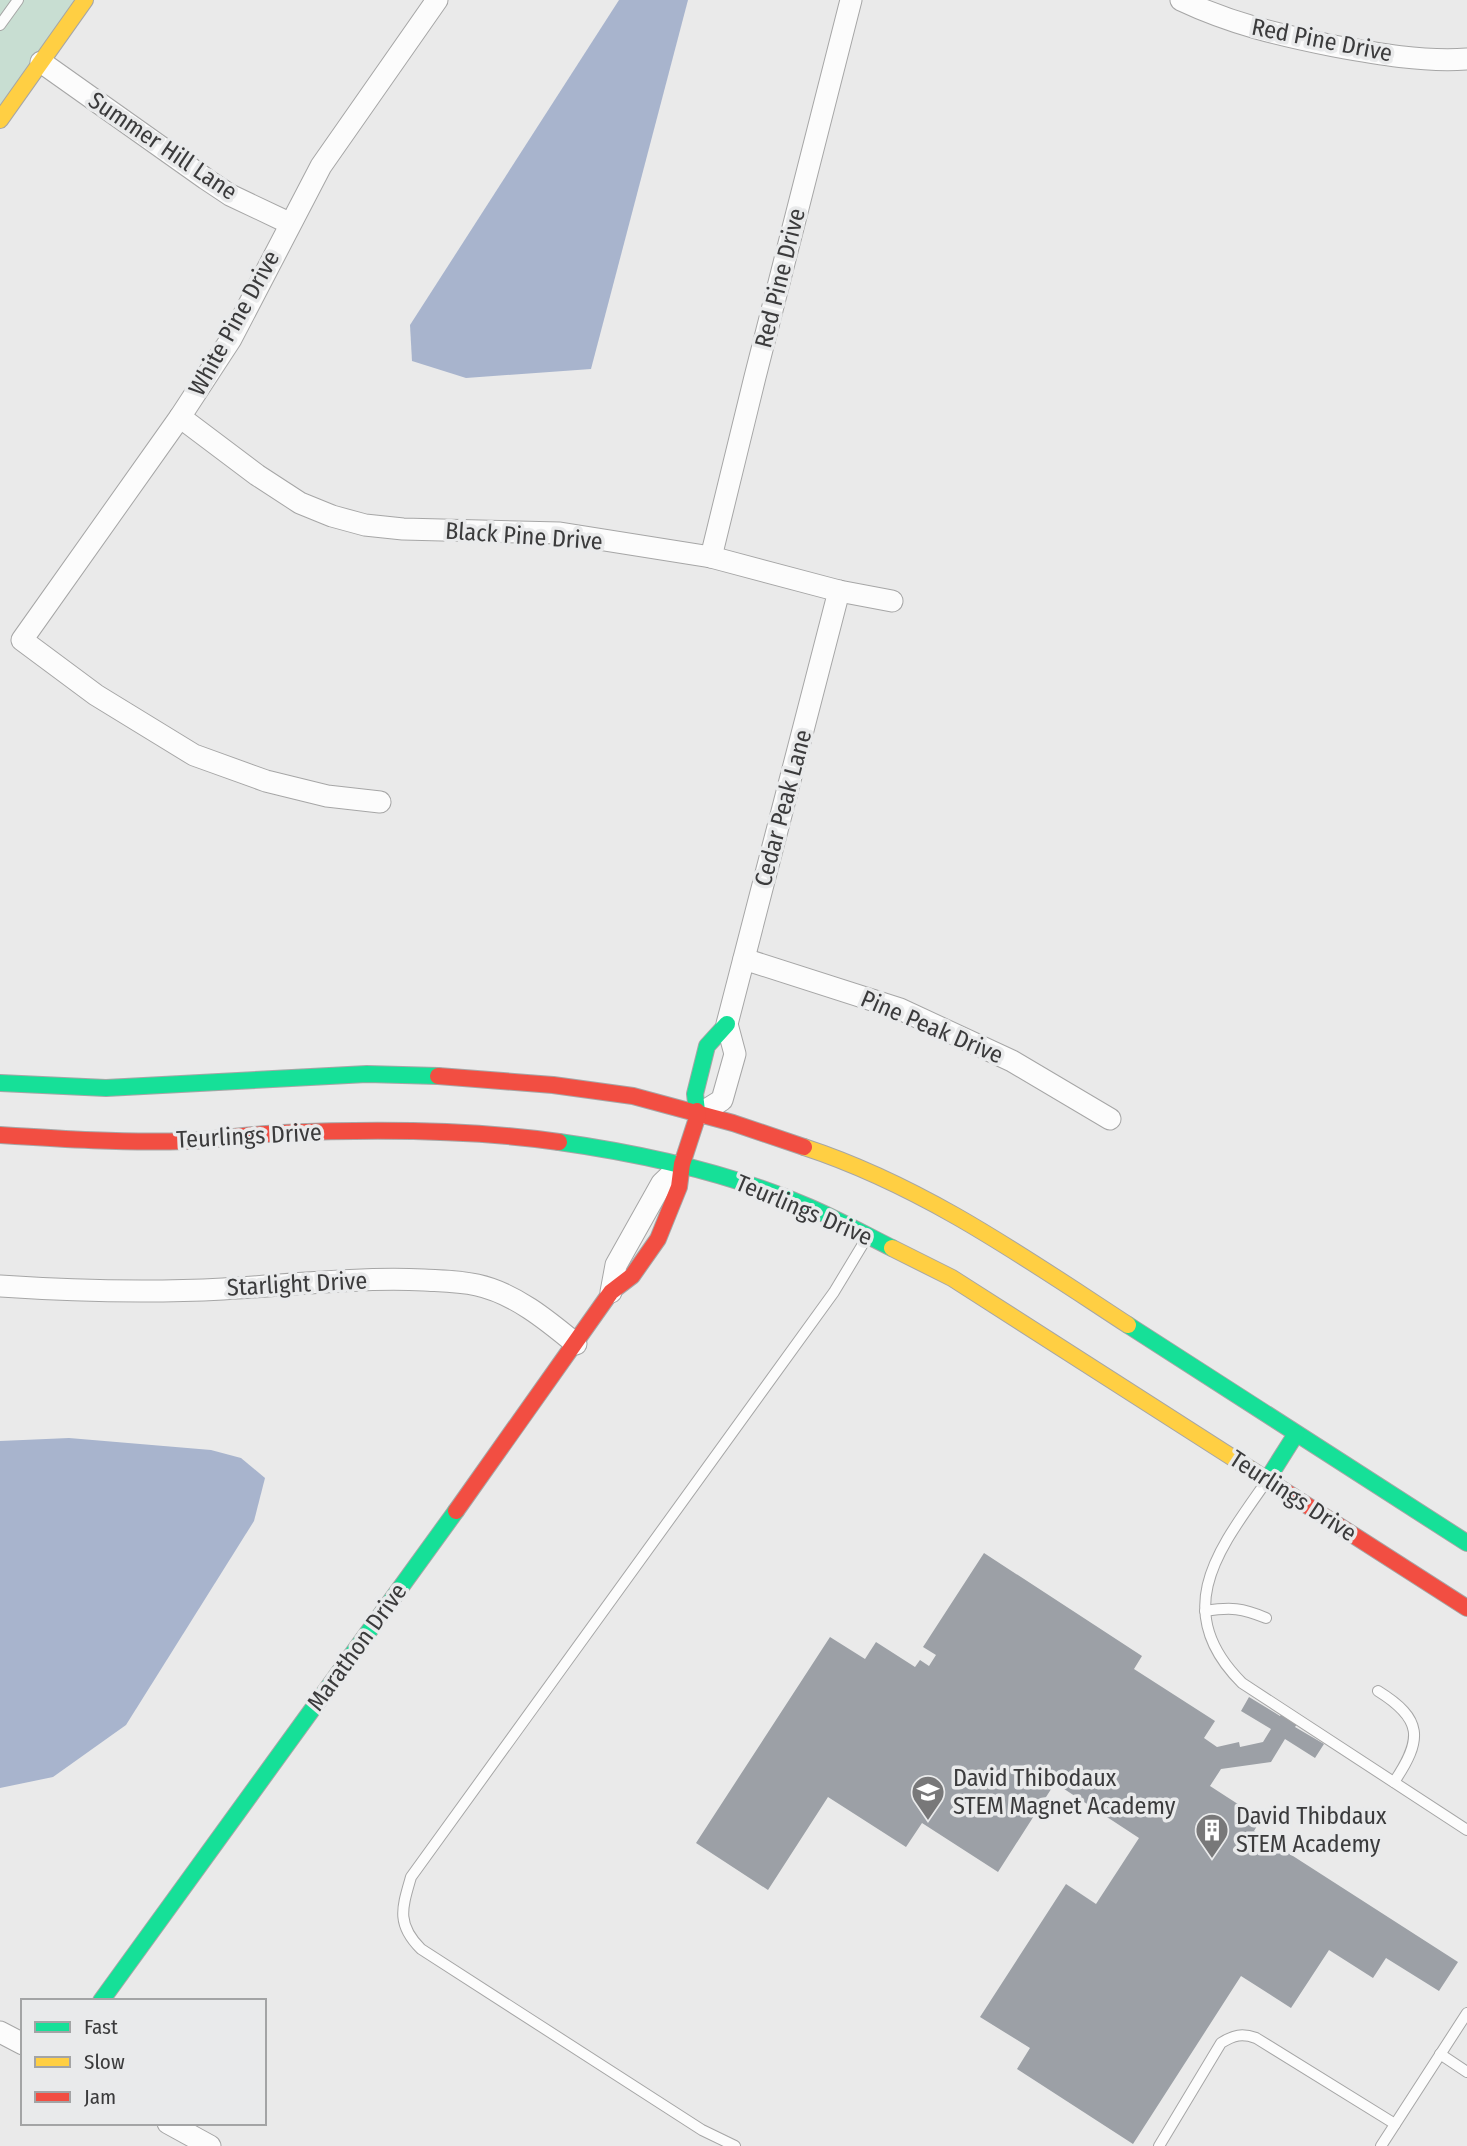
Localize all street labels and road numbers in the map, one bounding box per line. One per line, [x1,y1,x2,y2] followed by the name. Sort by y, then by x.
[1249,13,1395,67] street label: Red Pine Drive
[84,86,242,206] street label: Summer Hill Lane
[749,205,811,351] street label: Red Pine Drive
[183,246,285,400] street label: White Pine Drive
[444,517,604,555] street label: Black Pine Drive
[749,727,817,889] street label: Cedar Peak Lane
[857,984,1007,1070] street label: Pine Peak Drive
[176,1118,322,1154] street label: Teurlings Drive
[732,1169,876,1251] street label: Teurlings Drive
[226,1266,368,1302] street label: Starlight Drive
[1224,1445,1362,1547] street label: Teurlings Drive
[301,1578,413,1716] street label: Marathon Drive

